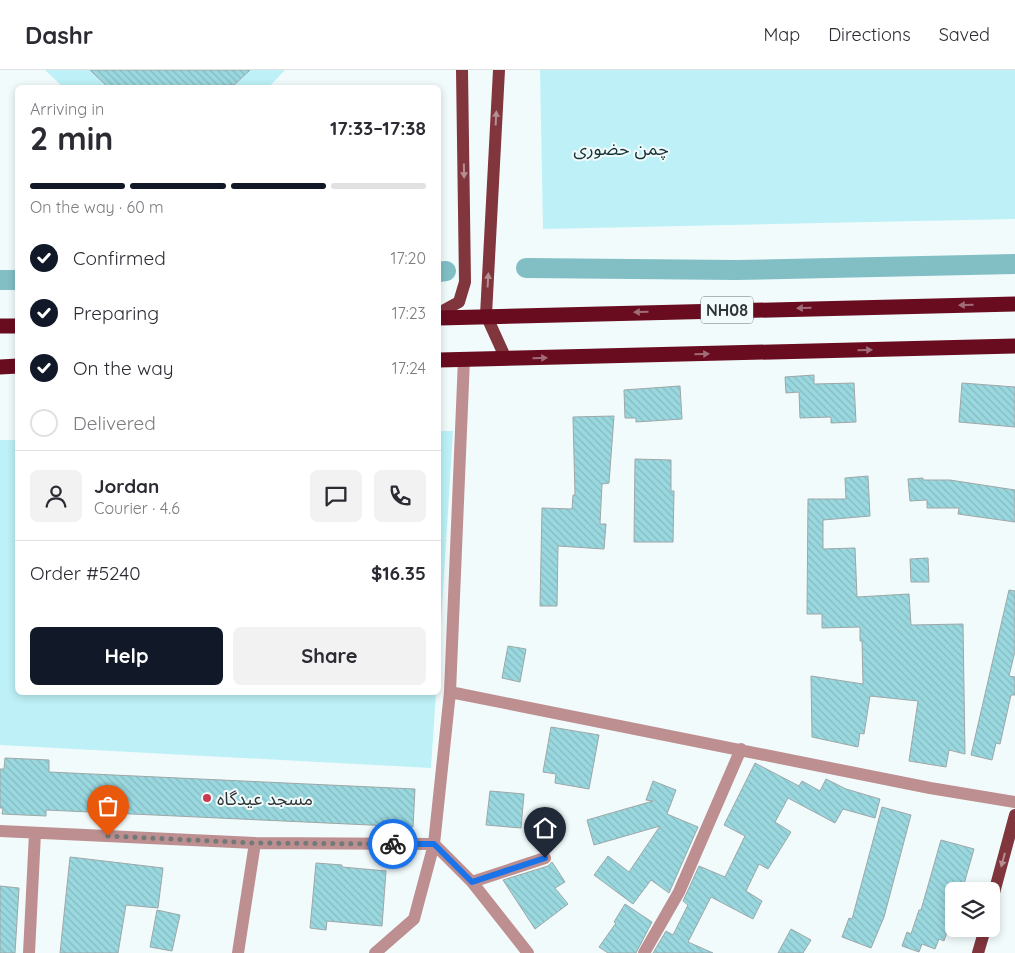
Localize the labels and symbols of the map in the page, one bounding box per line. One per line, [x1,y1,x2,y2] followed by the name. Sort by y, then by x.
[493,109,501,125] one-way arrow
[573,137,669,160] park label: چمن حضوری
[460,163,468,179] one-way arrow
[484,272,492,288] one-way arrow
[701,296,753,324] road number: NH08
[958,301,974,309] one-way arrow
[796,305,812,313] one-way arrow
[633,308,649,316] one-way arrow
[857,346,873,354] one-way arrow
[695,350,711,358] one-way arrow
[532,354,548,362] one-way arrow
[87,785,129,836] pin
[217,787,313,810] place label: مسجد عیدگاه
[201,792,213,804] marker: مسجد عیدگاه
[524,807,566,858] pin
[368,819,418,869] courier
[999,852,1007,867] one-way arrow

